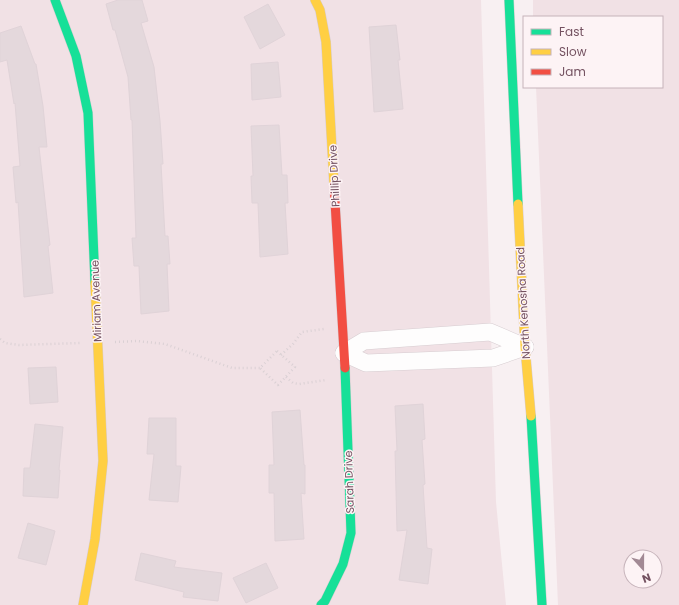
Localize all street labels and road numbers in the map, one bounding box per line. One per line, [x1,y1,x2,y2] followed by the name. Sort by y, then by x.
[324,144,344,207] street label: Phillip Drive
[512,247,534,359] street label: North Kenosha Road
[87,260,105,342] street label: Miriam Avenue
[340,450,358,514] street label: Sarah Drive

